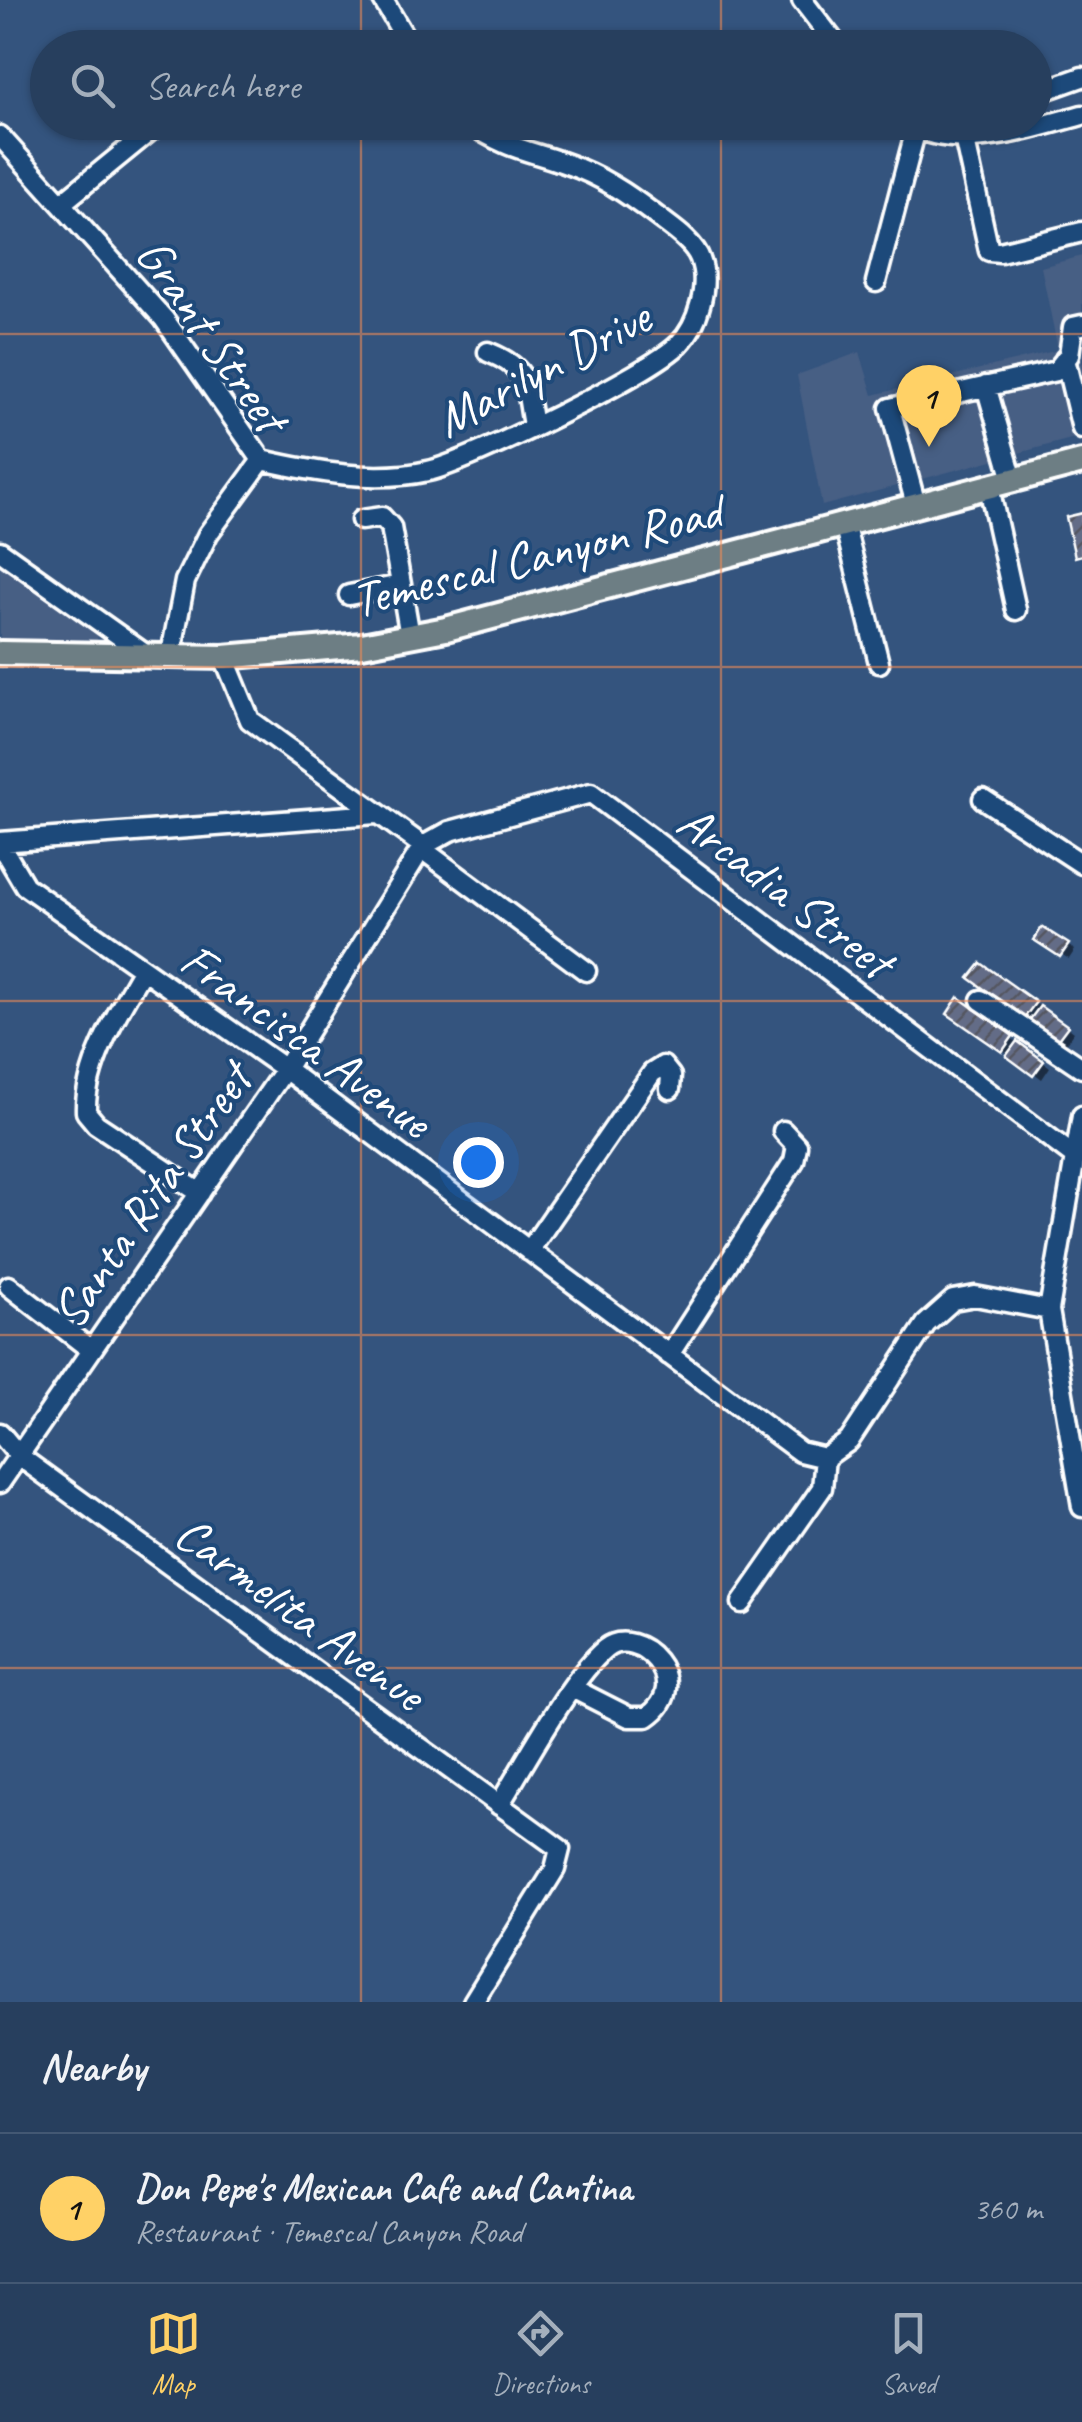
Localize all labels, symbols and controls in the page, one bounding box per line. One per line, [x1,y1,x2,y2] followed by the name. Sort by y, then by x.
[30,30,1052,140] search box
[65,58,120,113] icon: search
[145,62,300,109] text: Search here
[122,225,305,450] street label: Grant Street
[424,284,663,451] street label: Marilyn Drive
[896,364,962,447] pin: 1
[345,477,735,632] street label: Temescal Canyon Road
[665,790,910,996] street label: Arcadia Street
[168,928,446,1154] street label: Francisca Avenue
[37,1046,269,1340] street label: Santa Rita Street
[453,1137,504,1188] your location
[163,1501,440,1727] street label: Carmelita Avenue
[40,2041,146,2094] text: Nearby
[135,2164,632,2211] text: Don Pepe's Mexican Cafe and Cantina
[65,2188,80,2229] text: 1
[973,2188,1042,2229] text: 360 m
[135,2211,523,2252] text: Restaurant · Temescal Canyon Road
[146,2306,201,2401] tab: Map
[492,2306,590,2401] tab: Directions
[881,2306,936,2401] tab: Saved

